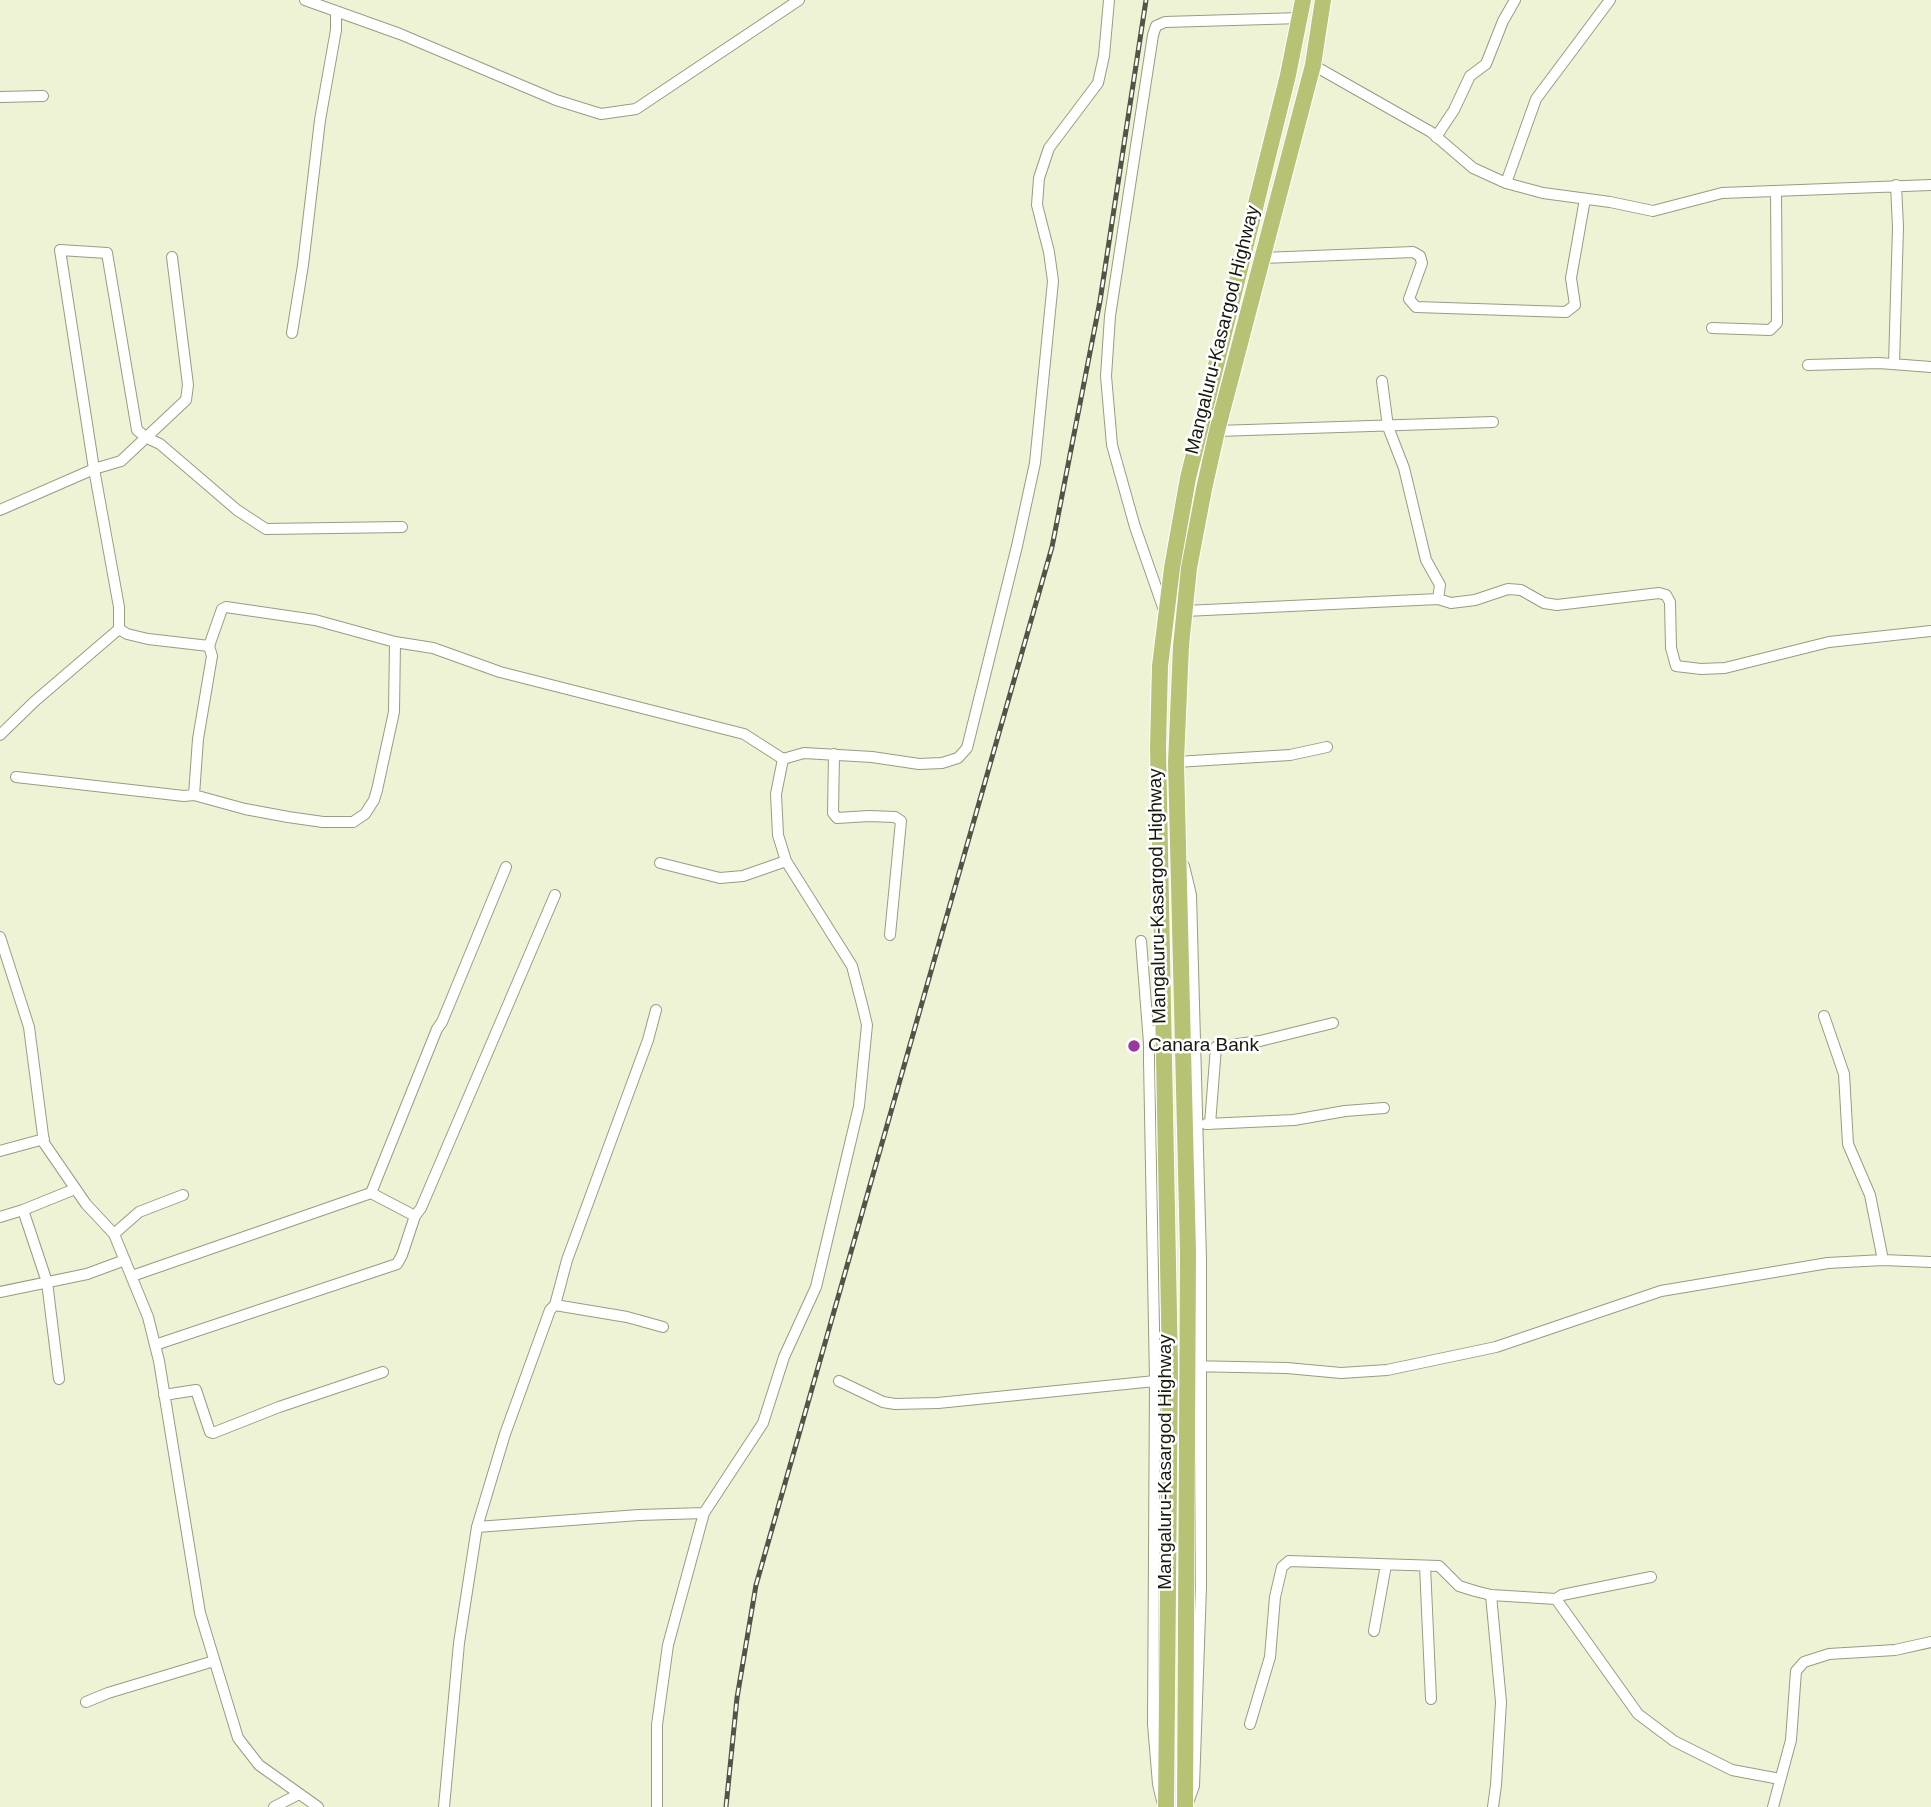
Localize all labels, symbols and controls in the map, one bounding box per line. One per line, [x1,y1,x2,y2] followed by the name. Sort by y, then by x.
[1181,203,1265,457] street label: Mangaluru-Kasargod Highway
[1144,768,1172,1024] street label: Mangaluru-Kasargod Highway
[1148,1035,1259,1057] place label: Canara Bank
[1126,1038,1142,1054] marker: Canara Bank
[1155,1334,1177,1590] street label: Mangaluru-Kasargod Highway

